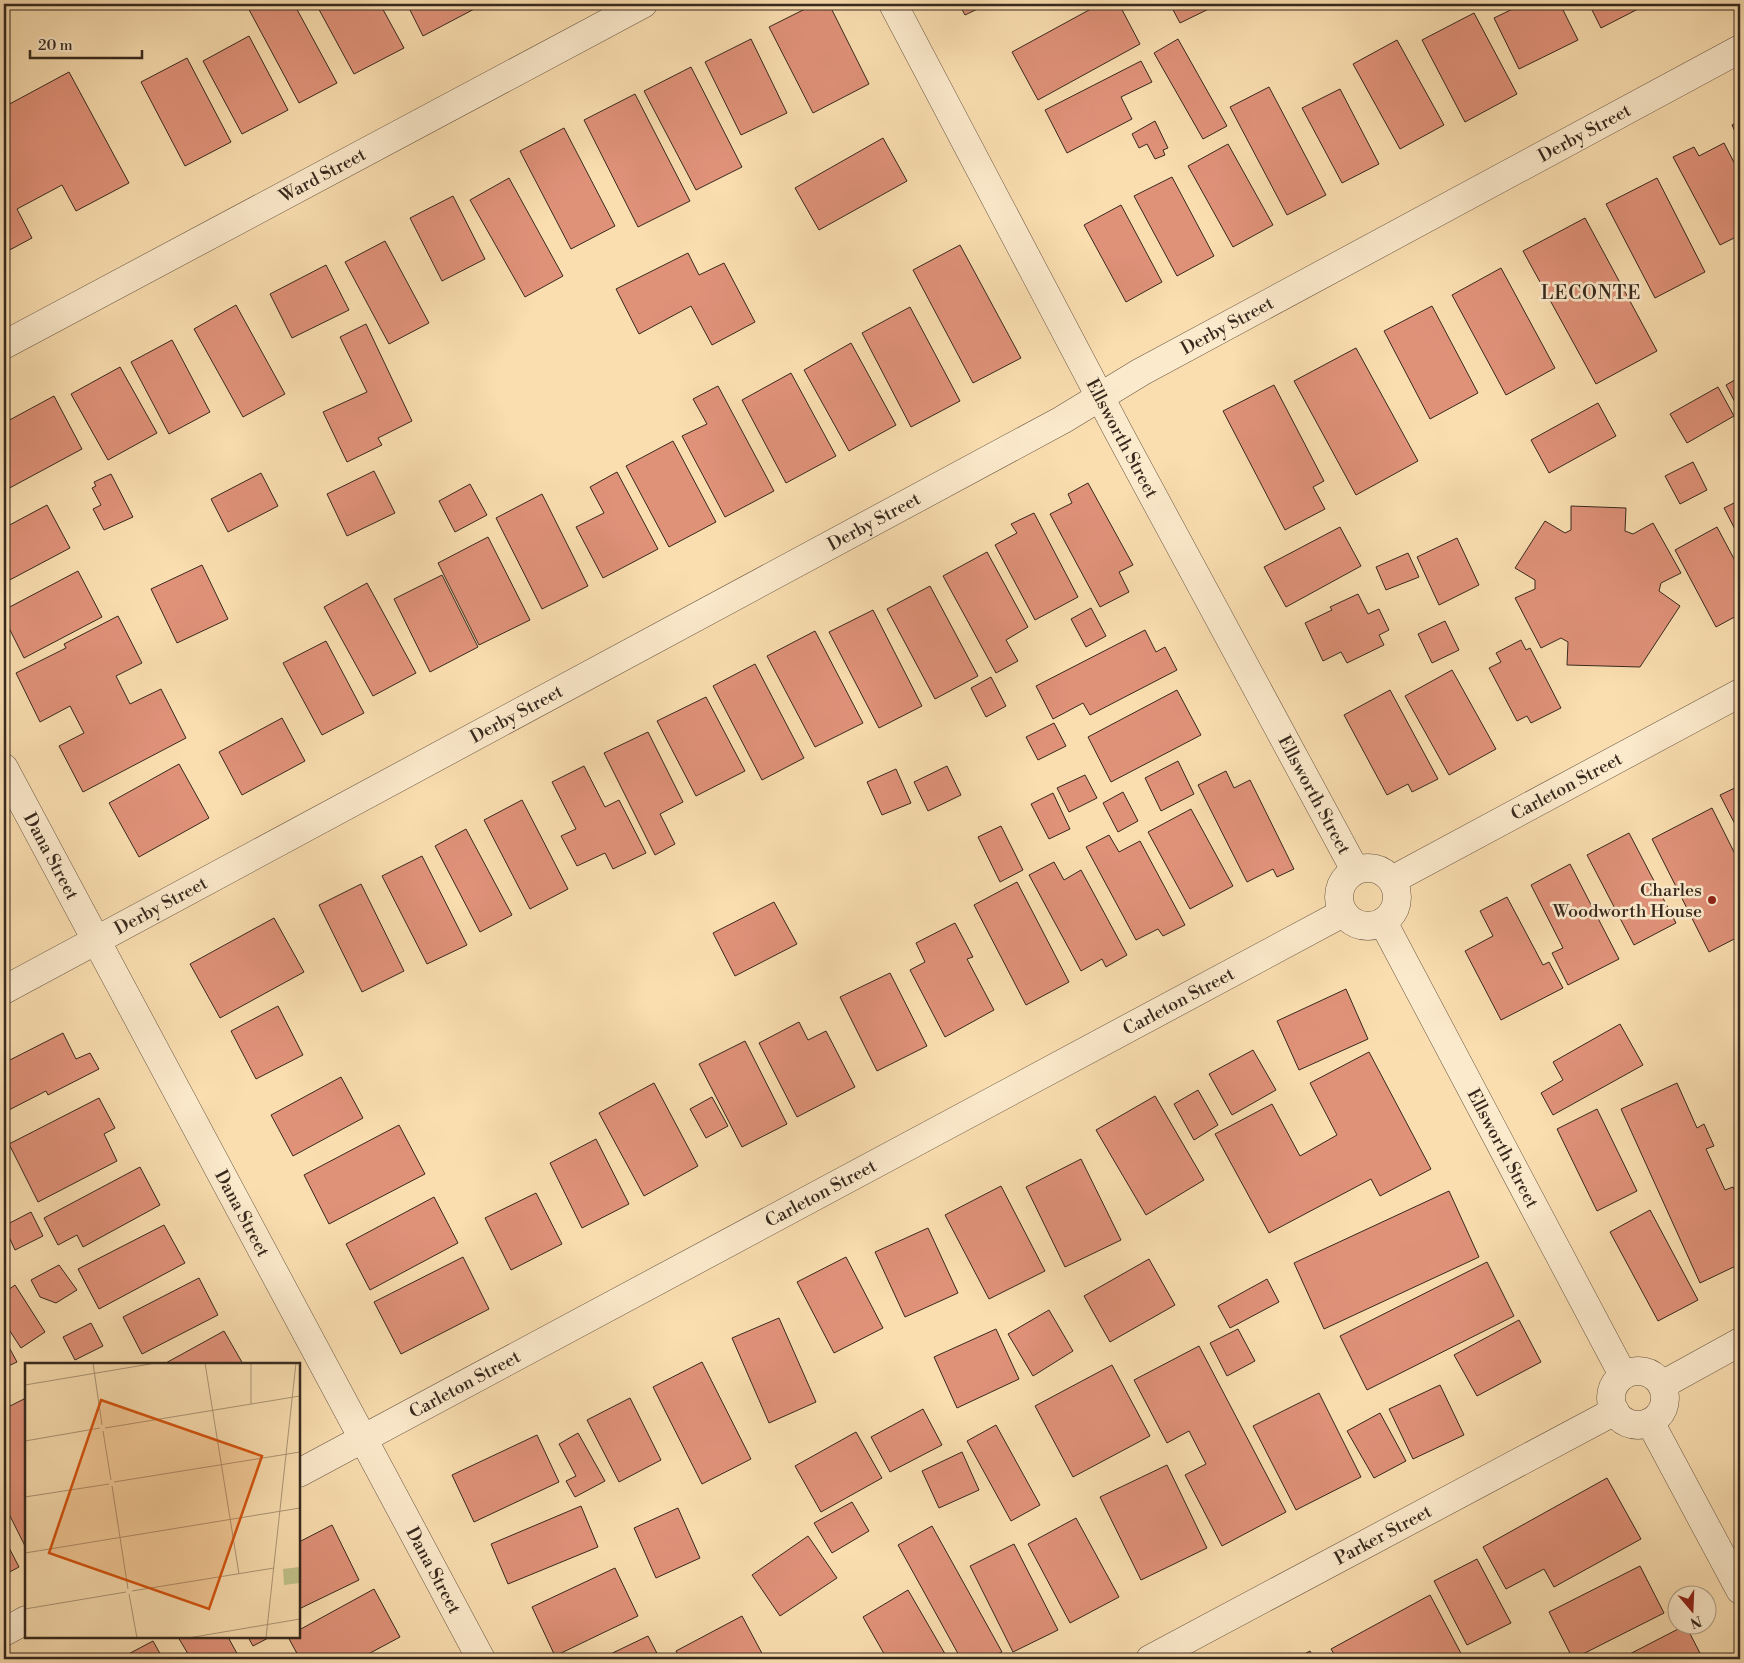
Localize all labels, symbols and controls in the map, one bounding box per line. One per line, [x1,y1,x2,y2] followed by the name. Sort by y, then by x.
[30,28,142,60] scale bar
[38,36,73,55] text: 20 m
[1534,98,1635,167] street label: Derby Street
[274,142,370,208] street label: Ward Street
[1541,281,1641,305] district label: LECONTE
[1177,291,1278,360] street label: Derby Street
[1081,375,1164,502] street label: Ellsworth Street
[823,487,925,556] street label: Derby Street
[466,679,567,748] street label: Derby Street
[1273,731,1356,859] street label: Ellsworth Street
[1507,747,1627,826] street label: Carleton Street
[18,809,84,904] street label: Dana Street
[110,871,212,940] street label: Derby Street
[1552,879,1702,923] place label: Charles Woodworth House
[1706,894,1718,906] marker: Charles Woodworth House
[1119,962,1239,1040] street label: Carleton Street
[1462,1085,1544,1212] street label: Ellsworth Street
[761,1154,881,1232] street label: Carleton Street
[210,1166,275,1261] street label: Dana Street
[405,1345,525,1423] street label: Carleton Street
[25,1363,300,1638] inset map
[1330,1499,1436,1570] street label: Parker Street
[401,1523,466,1618] street label: Dana Street
[1666,1586,1716,1636] north arrow
[1688,1611,1704,1632] text: N

